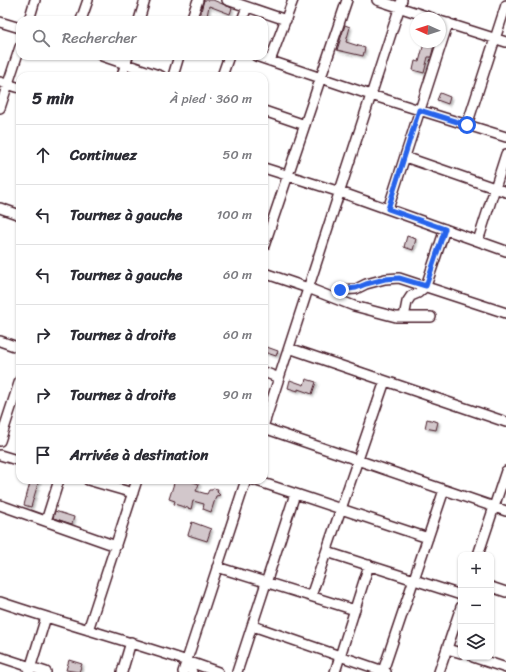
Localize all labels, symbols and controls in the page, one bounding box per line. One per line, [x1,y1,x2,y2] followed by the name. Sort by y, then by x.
[410,12,446,48] north arrow
[16,16,268,60] search box
[62,25,137,51] text: Rechercher
[30,27,52,49] icon: search
[32,83,74,113] text: 5 min
[170,87,252,110] text: À pied · 360 m
[458,116,476,134] route start
[70,142,137,168] text: Continuez
[222,143,252,166] text: 50 m
[32,144,54,166] icon: ahead
[70,202,182,228] text: Tournez à gauche
[217,203,252,226] text: 100 m
[32,204,54,226] icon: left
[70,262,182,288] text: Tournez à gauche
[223,263,252,286] text: 60 m
[32,264,54,286] icon: left
[331,281,349,299] route end
[70,322,176,348] text: Tournez à droite
[223,323,252,346] text: 60 m
[32,324,54,346] icon: right
[70,382,176,408] text: Tournez à droite
[222,383,252,406] text: 90 m
[32,384,54,406] icon: right
[70,442,208,468] text: Arrivée à destination
[32,444,54,466] icon: arrive
[458,552,494,660] map controls
[458,552,494,588] button: +
[458,588,494,624] button: −
[458,624,494,660] button: layers

